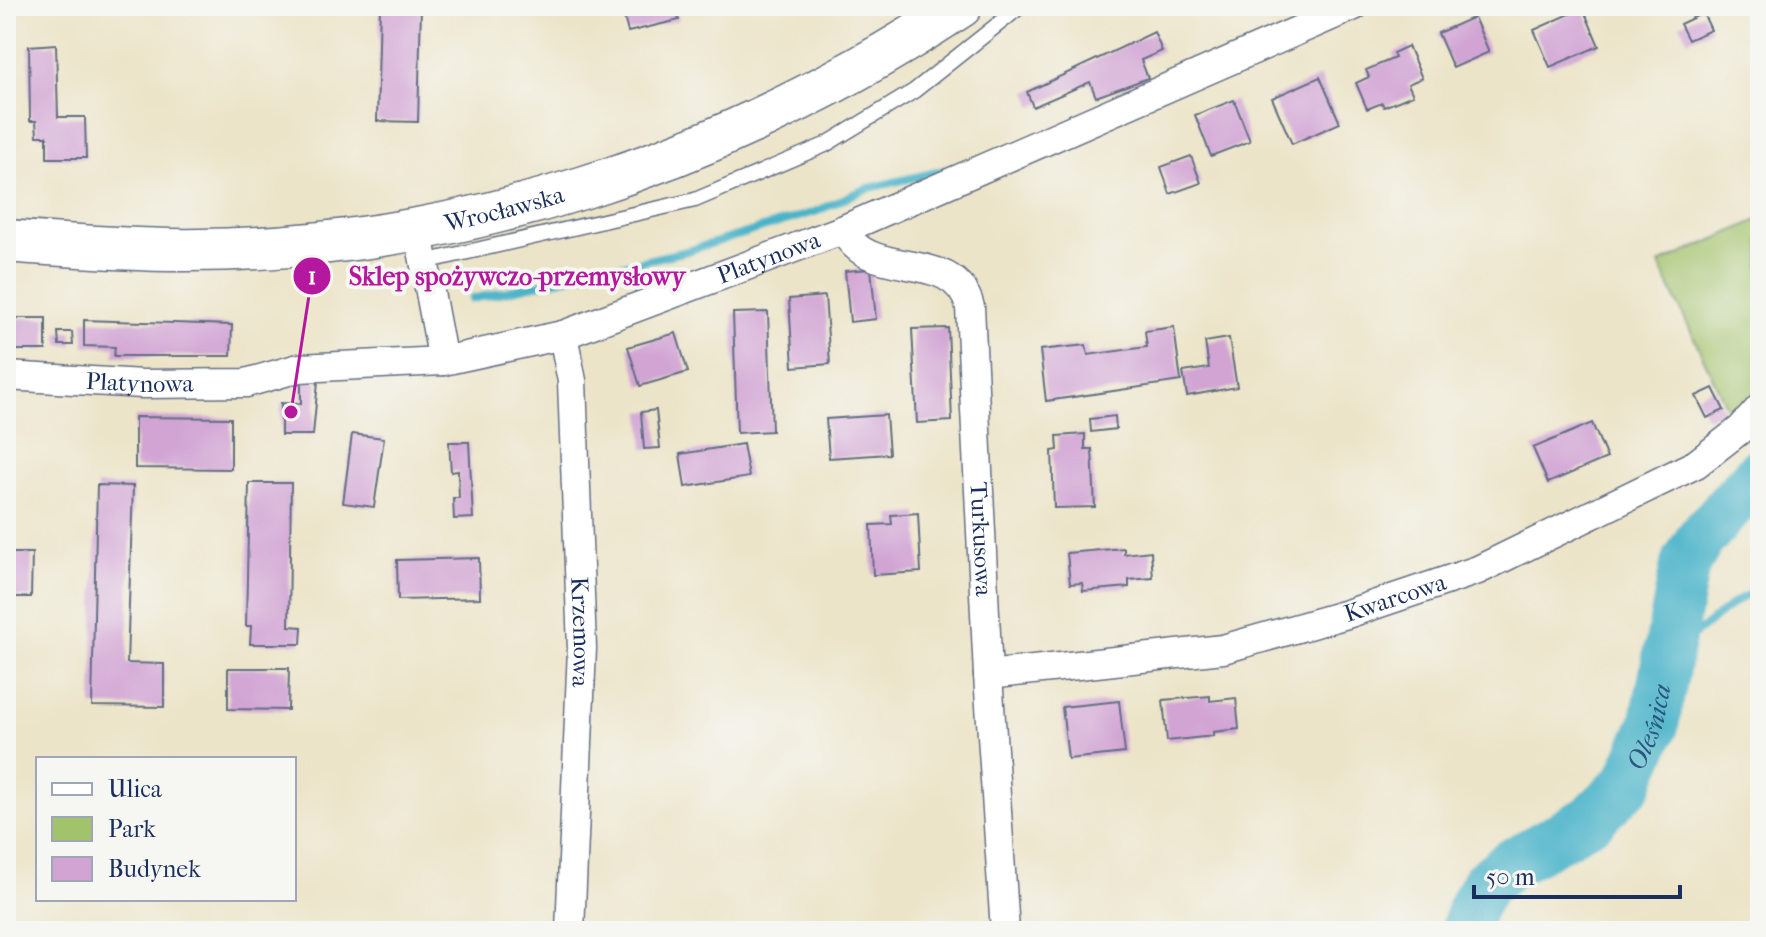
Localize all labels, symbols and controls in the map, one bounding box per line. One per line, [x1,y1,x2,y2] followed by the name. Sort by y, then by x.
[441,180,568,238] street label: Wrocławska
[713,225,825,290] street label: Platynowa
[292,251,701,301] callout: Sklep spożywczo-przemysłowy
[349,261,688,292] text: Sklep spożywczo-przemysłowy
[308,262,316,290] text: 1
[85,367,195,398] street label: Platynowa
[965,481,998,598] street label: Turkusowa
[1340,567,1451,628] street label: Kwarcowa
[565,576,596,689] street label: Krzemowa
[1621,681,1678,775] water label: Oleśnica
[36,757,296,901] legend
[108,775,163,803] text: Ulica
[108,815,156,843] text: Park
[1474,849,1680,899] scale bar
[108,855,201,883] text: Budynek
[1486,863,1535,891] text: 50 m

